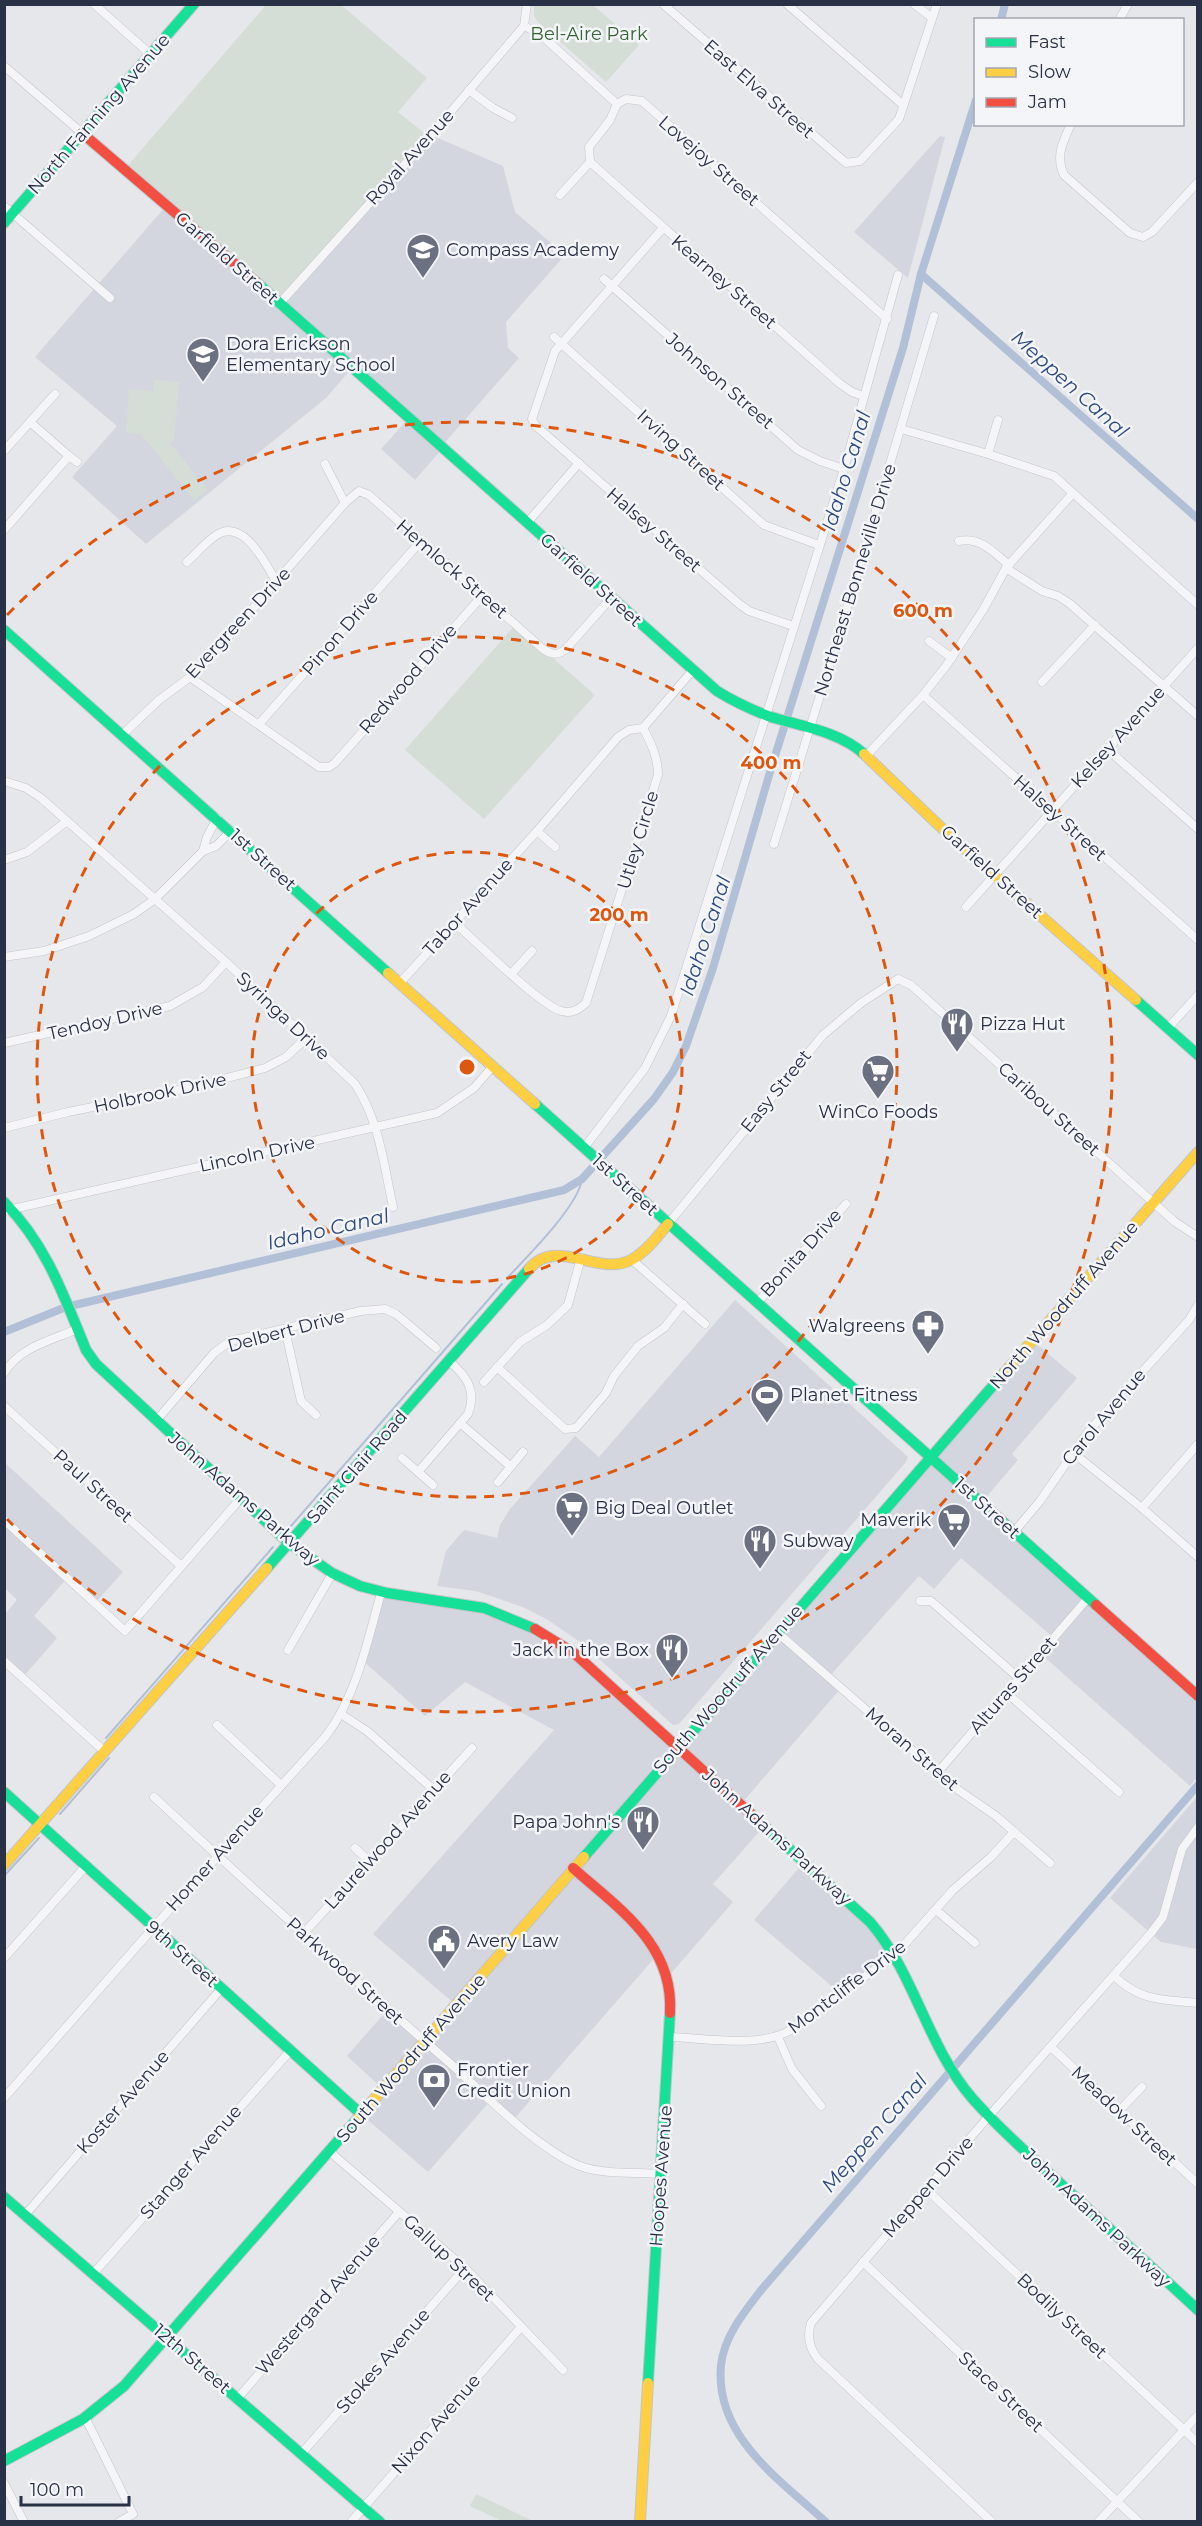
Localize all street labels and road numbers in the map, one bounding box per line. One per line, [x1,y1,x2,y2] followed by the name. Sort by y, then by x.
[23,29,175,199] street label: North Fanning Avenue
[699,35,819,143] street label: East Elva Street
[361,104,459,210] street label: Royal Avenue
[654,111,764,211] street label: Lovejoy Street
[171,207,283,309] street label: Garfield Street
[667,230,781,334] street label: Kearney Street
[661,327,779,434] street label: Johnson Street
[632,405,730,495] street label: Irving Street
[809,461,901,699] street label: Northeast Bonneville Drive
[602,483,706,577] street label: Halsey Street
[392,515,512,623] street label: Hemlock Street
[535,528,647,632] street label: Garfield Street
[181,563,295,683] street label: Evergreen Drive
[297,586,383,680] street label: Pinon Drive
[354,620,462,738] street label: Redwood Drive
[1066,681,1170,793] street label: Kelsey Avenue
[1009,770,1111,866] street label: Halsey Street
[613,788,663,892] street label: Utley Circle
[936,820,1048,924] street label: Garfield Street
[225,824,301,896] street label: 1st Street
[418,854,518,960] street label: Tabor Avenue
[232,967,334,1065] street label: Syringa Drive
[45,997,165,1045] street label: Tendoy Drive
[736,1045,816,1137] street label: Easy Street
[993,1057,1105,1161] street label: Caribou Street
[92,1068,229,1118] street label: Holbrook Drive
[197,1131,317,1177] street label: Lincoln Drive
[587,1149,663,1221] street label: 1st Street
[756,1204,846,1302] street label: Bonita Drive
[985,1216,1143,1394] street label: North Woodruff Avenue
[225,1305,347,1357] street label: Delbert Drive
[1057,1364,1151,1470] street label: Carol Avenue
[302,1406,412,1528] street label: Saint Clair Road
[163,1426,325,1571] street label: John Adams Parkway
[49,1445,137,1527] street label: Paul Street
[949,1472,1025,1544] street label: 1st Street
[649,1600,807,1778] street label: South Woodruff Avenue
[965,1632,1061,1738] street label: Alturas Street
[861,1702,963,1796] street label: Moran Street
[697,1763,857,1910] street label: John Adams Parkway
[320,1766,456,1914] street label: Laurelwood Avenue
[161,1800,269,1916] street label: Homer Avenue
[282,1913,408,2029] street label: Parkwood Street
[141,1916,223,1992] street label: 9th Street
[784,1935,910,2039] street label: Montcliffe Drive
[332,1969,490,2147] street label: South Woodruff Avenue
[72,2046,174,2158] street label: Koster Avenue
[1067,2061,1181,2171] street label: Meadow Street
[136,2100,247,2224] street label: Stanger Avenue
[645,2104,677,2247] street label: Hoopes Avenue
[878,2132,978,2242] street label: Meppen Drive
[1018,2143,1176,2292] street label: John Adams Parkway
[398,2210,500,2306] street label: Gallup Street
[251,2230,385,2379] street label: Westergard Avenue
[1012,2269,1112,2363] street label: Bodily Street
[331,2304,435,2418] street label: Stokes Avenue
[149,2319,235,2399] street label: 12th Street
[954,2347,1048,2437] street label: Stace Street
[387,2370,485,2478] street label: Nixon Avenue

